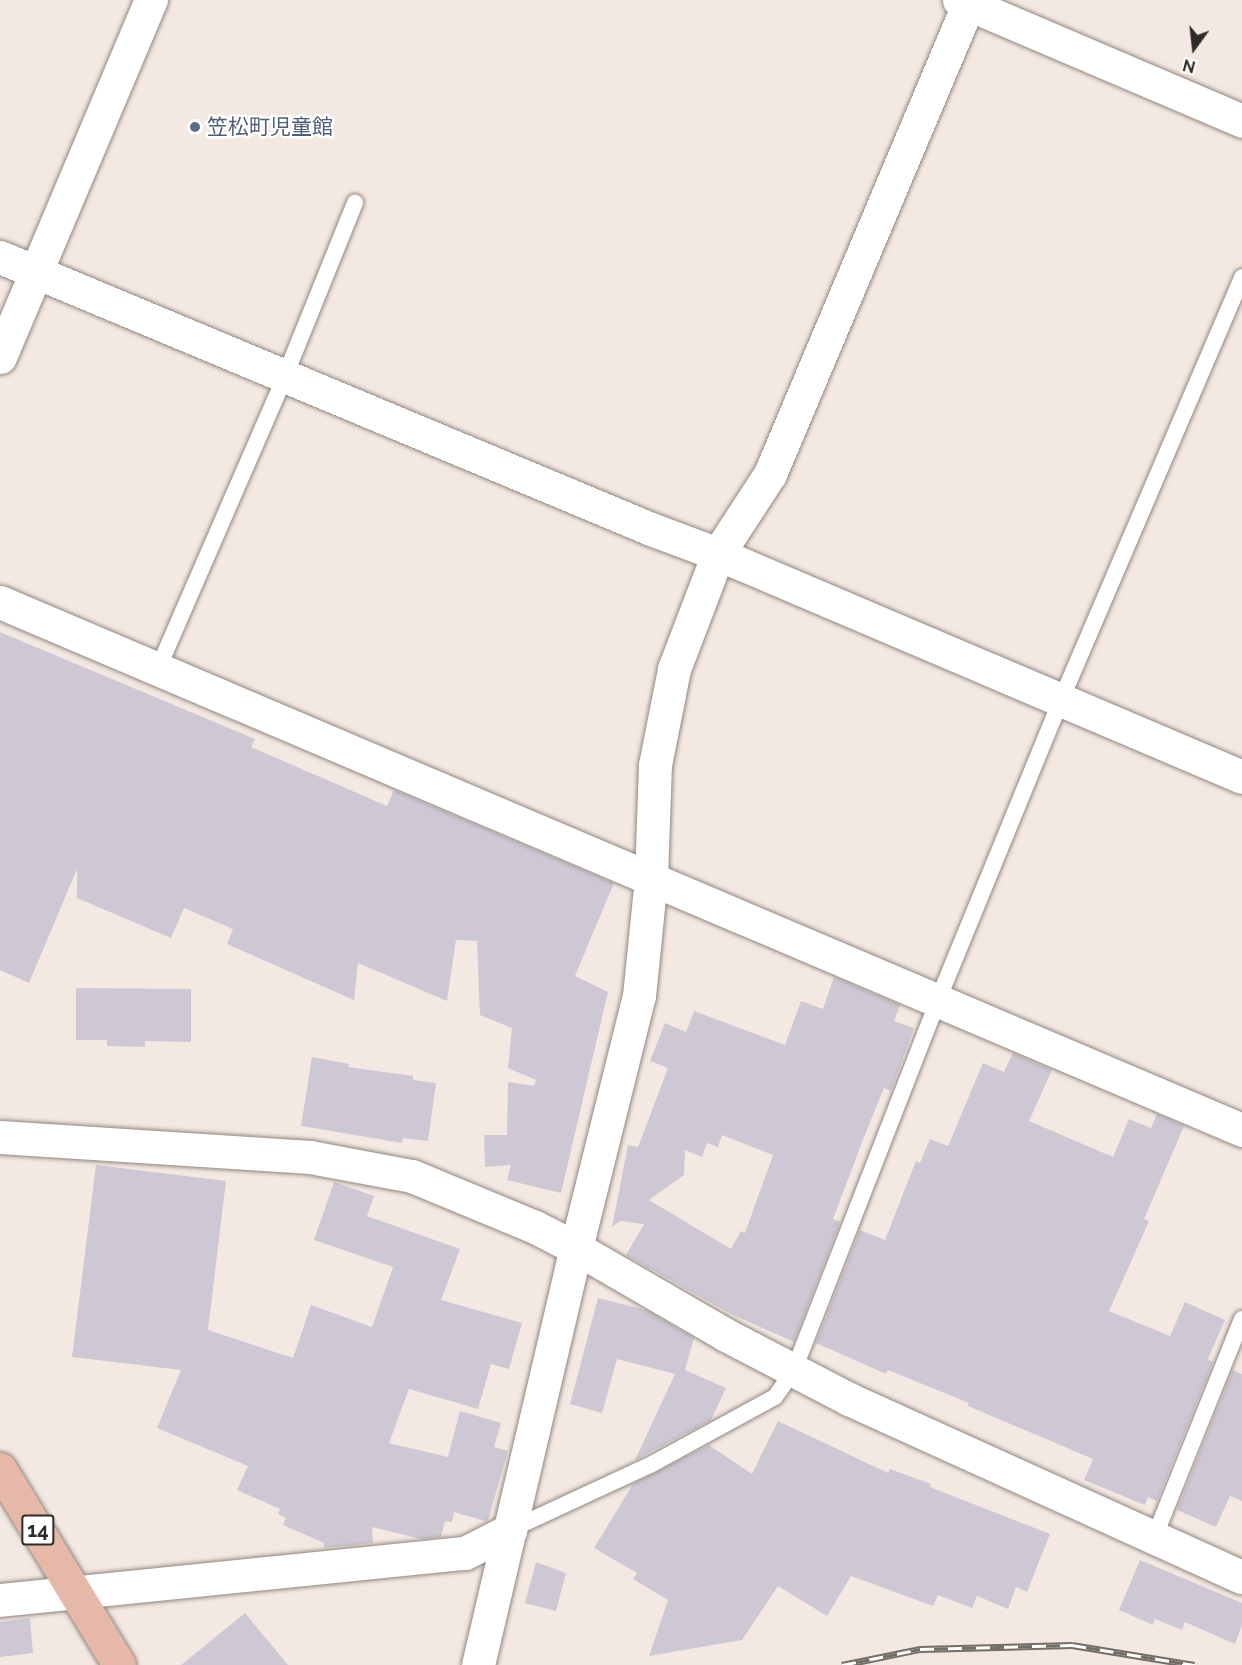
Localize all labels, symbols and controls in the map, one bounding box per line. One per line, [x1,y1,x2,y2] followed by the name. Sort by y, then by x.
[1164,18,1224,78] north arrow
[1181,55,1198,77] text: N
[207,114,333,140] place label: 笠松町児童館
[188,120,202,134] marker: 笠松町児童館
[20,1513,56,1547] road number: 14

